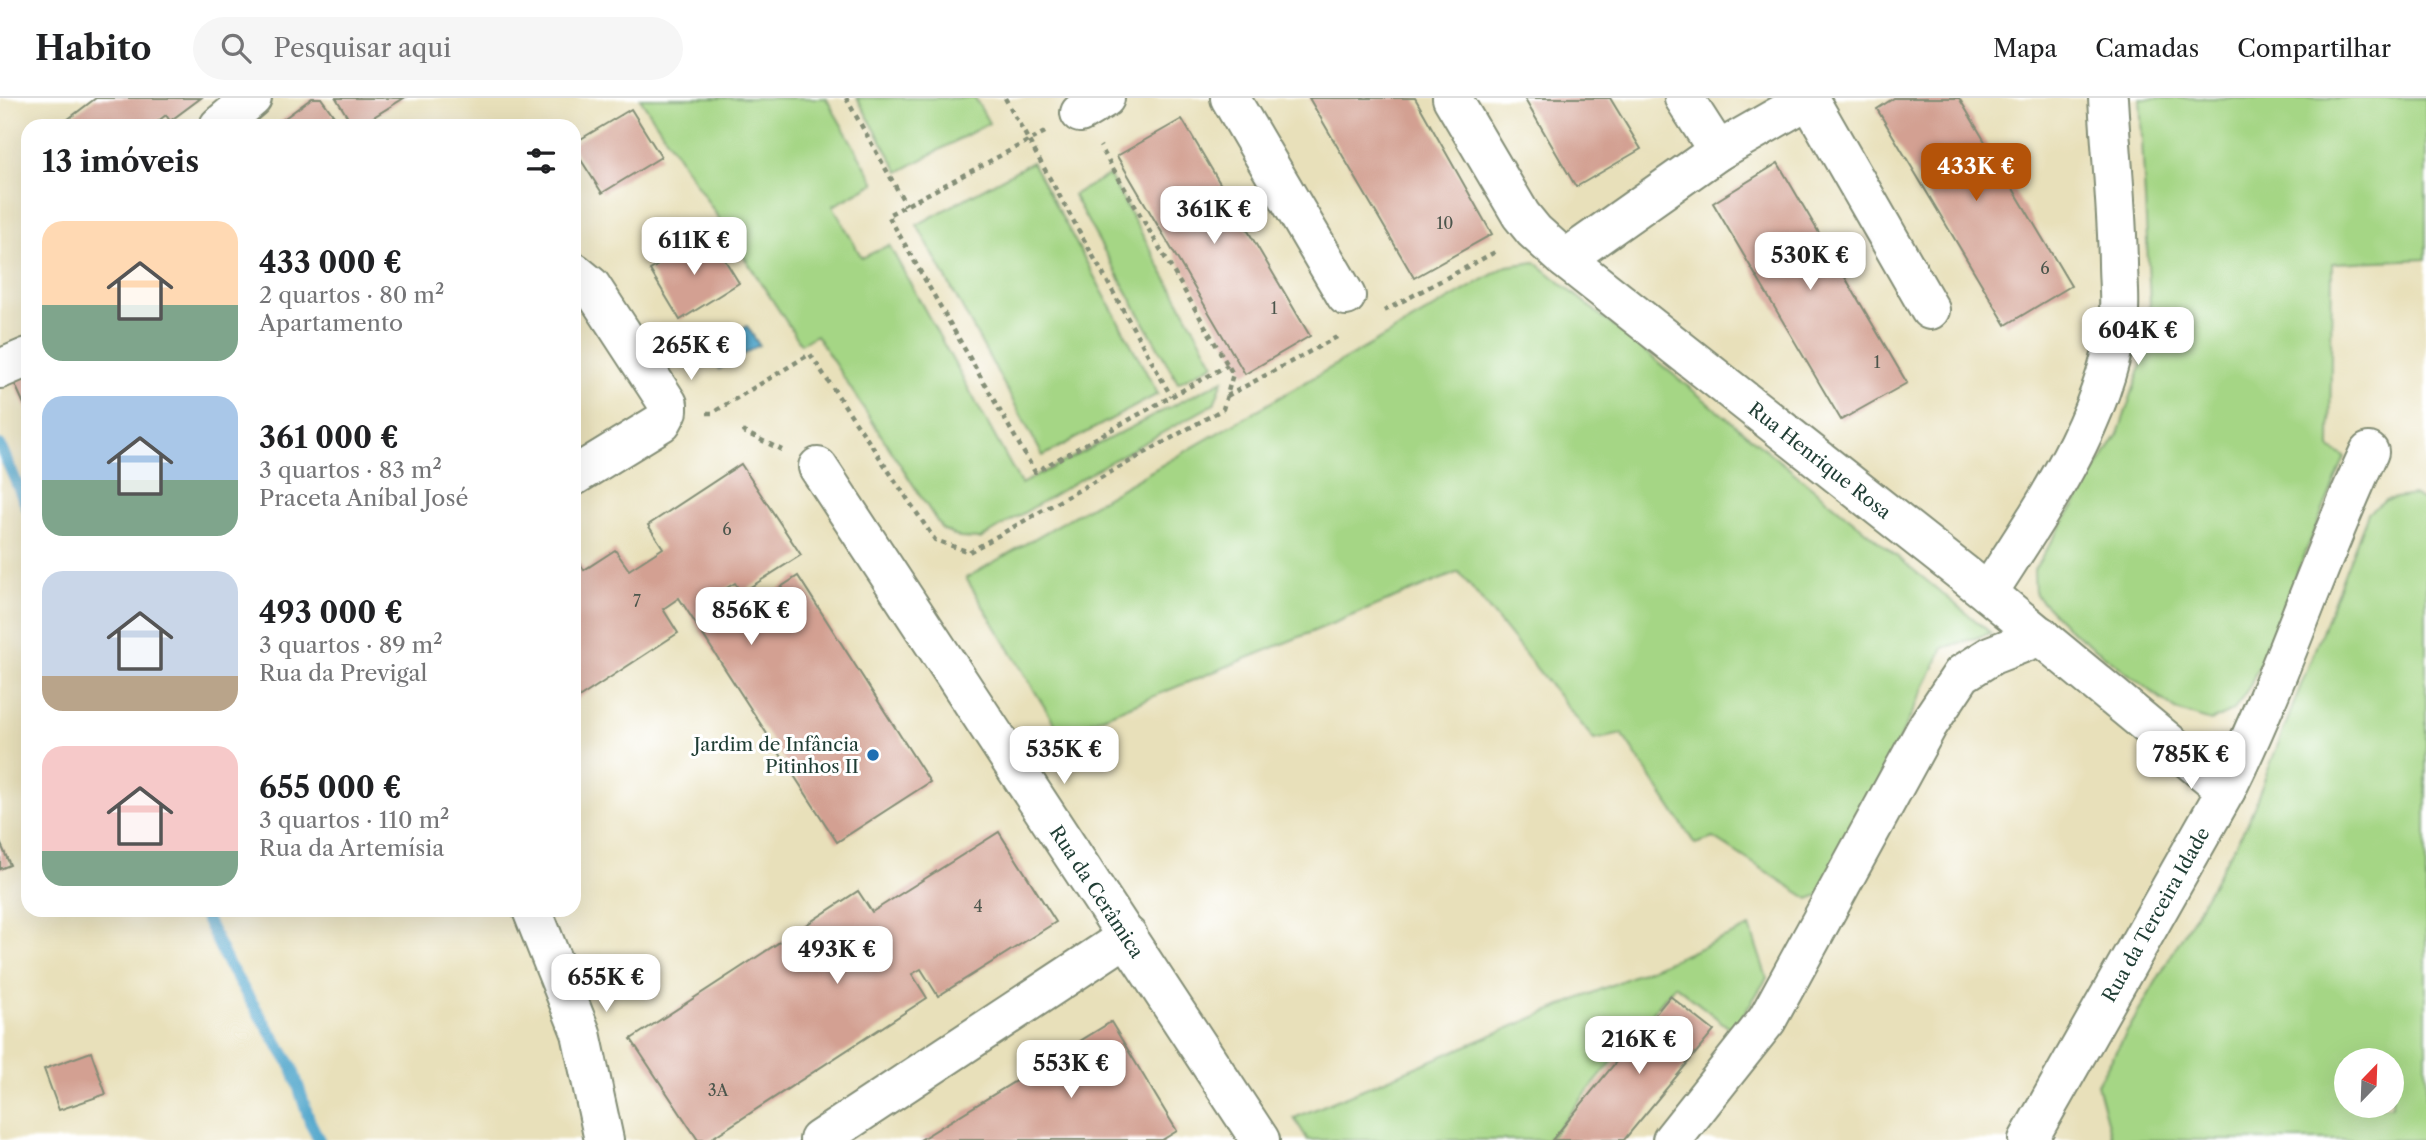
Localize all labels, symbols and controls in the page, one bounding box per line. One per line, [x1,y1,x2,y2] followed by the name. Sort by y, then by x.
[193,17,683,80] search box
[35,28,151,69] text: Habito
[217,29,255,67] icon: search
[273,32,451,64] text: Pesquisar aqui
[1993,34,2057,63] text: Mapa
[2095,34,2199,63] text: Camadas
[2237,34,2391,63] text: Compartilhar
[522,142,560,180] icon: filters
[42,143,199,180] text: 13 imóveis
[1919,144,2033,203] pin: 433K €
[1937,152,2015,180] text: 433K €
[1157,186,1271,246] pin: 361K €
[1176,195,1252,223] text: 361K €
[1437,213,1453,233] house number: 10
[637,218,751,277] pin: 611K €
[658,226,730,254] text: 611K €
[1753,232,1867,292] pin: 530K €
[1771,241,1849,269] text: 530K €
[259,244,402,281] text: 433 000 €
[98,249,182,333] icon: home
[2040,258,2050,278] house number: 6
[259,281,444,309] text: 2 quartos · 80 m²
[1271,298,1278,318] house number: 1
[2081,308,2195,367] pin: 604K €
[259,309,403,337] text: Apartamento
[2098,316,2178,344] text: 604K €
[634,322,748,382] pin: 265K €
[652,331,730,359] text: 265K €
[1874,352,1881,372] house number: 1
[1744,397,1896,524] street label: Rua Henrique Rosa
[259,419,399,456] text: 361 000 €
[98,424,182,508] icon: home
[259,456,442,484] text: 3 quartos · 83 m²
[259,484,468,512] text: Praceta Aníbal José
[722,519,732,539] house number: 6
[694,588,808,647] pin: 856K €
[633,591,641,611] house number: 7
[259,594,403,631] text: 493 000 €
[712,596,790,624] text: 856K €
[98,599,182,683] icon: home
[259,631,443,659] text: 3 quartos · 89 m²
[259,659,427,687] text: Rua da Previgal
[1007,726,1121,786] pin: 535K €
[2134,732,2248,791] pin: 785K €
[691,733,859,778] place label: Jardim de Infância Pitinhos II
[1026,735,1102,763] text: 535K €
[2152,740,2230,768] text: 785K €
[865,747,881,763] marker: Jardim de Infância Pitinhos II
[259,769,402,806] text: 655 000 €
[98,774,182,858] icon: home
[259,806,450,834] text: 3 quartos · 110 m²
[1045,821,1148,962] street label: Rua da Cerâmica
[2097,823,2214,1006] street label: Rua da Terceira Idade
[259,834,444,862] text: Rua da Artemísia
[973,896,983,916] house number: 4
[780,926,894,986] pin: 493K €
[798,935,876,963] text: 493K €
[549,954,663,1014] pin: 655K €
[567,963,645,991] text: 655K €
[1582,1016,1696,1076] pin: 216K €
[1601,1025,1677,1053] text: 216K €
[1014,1040,1128,1100] pin: 553K €
[2334,1048,2404,1118] north arrow
[2334,1048,2404,1118] map controls
[1033,1049,1109,1077] text: 553K €
[708,1080,729,1100] house number: 3A

